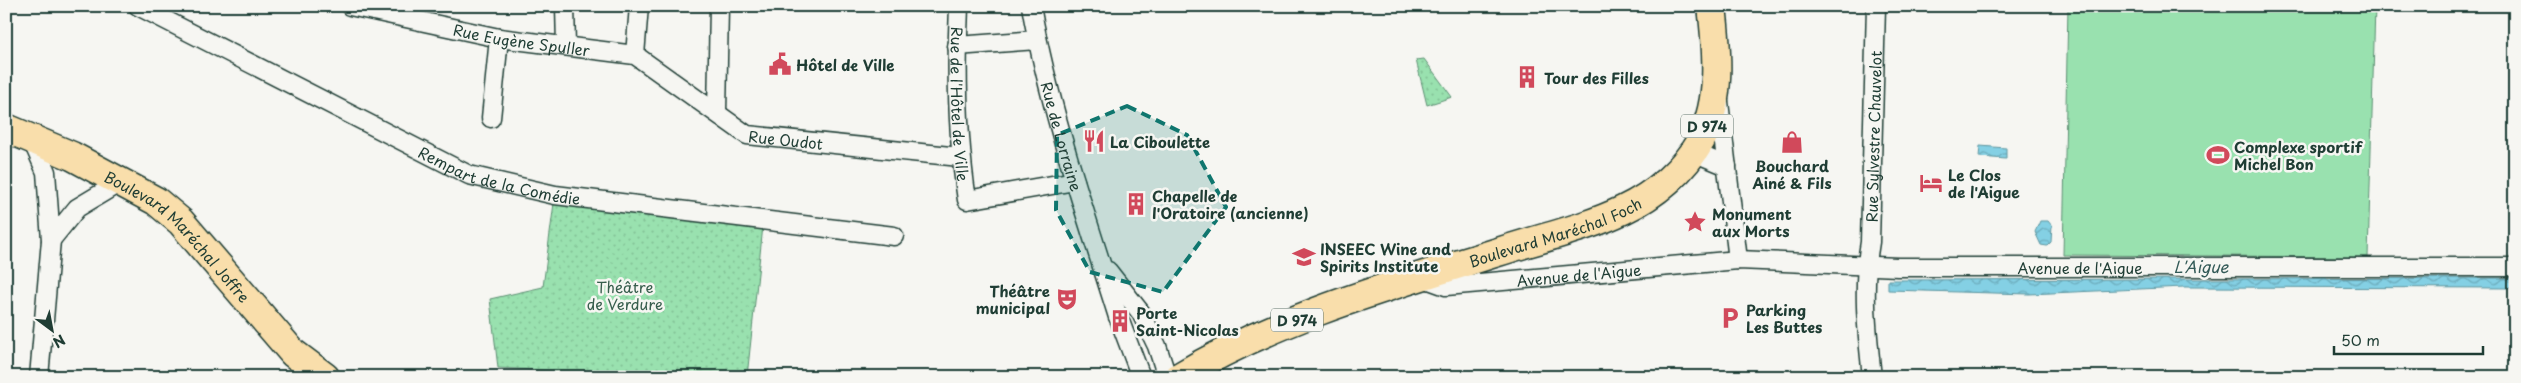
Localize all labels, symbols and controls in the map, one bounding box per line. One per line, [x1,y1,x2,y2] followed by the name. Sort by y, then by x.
[451,17,591,61] street label: Rue Eugène Spuller
[946,26,976,182] street label: Rue de l'Hôtel de Ville
[1859,50,1886,223] street label: Rue Sylvestre Chauvelot
[767,51,793,77] public building icon: Hôtel de Ville
[796,53,894,76] place label: Hôtel de Ville
[1514,64,1540,90] building icon: Tour des Filles
[1544,66,1649,89] place label: Tour des Filles
[1036,79,1089,194] street label: Rue de Lorraine
[1681,114,1733,138] road number: D 974
[747,124,824,154] street label: Rue Oudot
[1081,128,1107,154] restaurant icon: La Ciboulette
[1779,129,1805,155] shop icon: Bouchard Ainé & Fils
[1110,130,1210,153] place label: La Ciboulette
[2234,135,2364,175] place label: Complexe sportif Michel Bon
[415,140,582,209] street label: Rempart de la Comédie
[2205,142,2231,168] sports icon: Complexe sportif Michel Bon
[1751,154,1832,194] place label: Bouchard Ainé & Fils
[1948,163,2020,203] place label: Le Clos de l'Aigue
[101,164,256,307] street label: Boulevard Maréchal Joffre
[1918,170,1944,196] hotel icon: Le Clos de l'Aigue
[1152,184,1309,224] place label: Chapelle de l'Oratoire (ancienne)
[1123,191,1149,217] building icon: Chapelle de l'Oratoire (ancienne)
[1466,191,1646,272] street label: Boulevard Maréchal Foch
[1712,202,1792,242] place label: Monument aux Morts
[1682,209,1708,235] place icon: Monument aux Morts
[1320,237,1451,277] place label: INSEEC Wine and Spirits Institute
[1291,244,1317,270] school or university icon: INSEEC Wine and Spirits Institute
[2173,254,2230,278] water label: L'Aigue
[2017,256,2143,279] street label: Avenue de l'Aigue
[1515,257,1642,291] street label: Avenue de l'Aigue
[587,275,663,315] park label: Théâtre de Verdure
[976,279,1050,319] place label: Théâtre municipal
[1054,286,1080,312] theatre icon: Théâtre municipal
[1746,298,1822,338] place label: Parking Les Buttes
[1136,301,1239,341] place label: Porte Saint-Nicolas
[1717,305,1743,331] parking icon: Parking Les Buttes
[28,306,78,356] north arrow
[1107,308,1133,334] building icon: Porte Saint-Nicolas
[1271,308,1323,332] road number: D 974
[2334,323,2482,355] scale bar
[2341,328,2380,351] text: 50 m
[49,330,69,353] text: N

